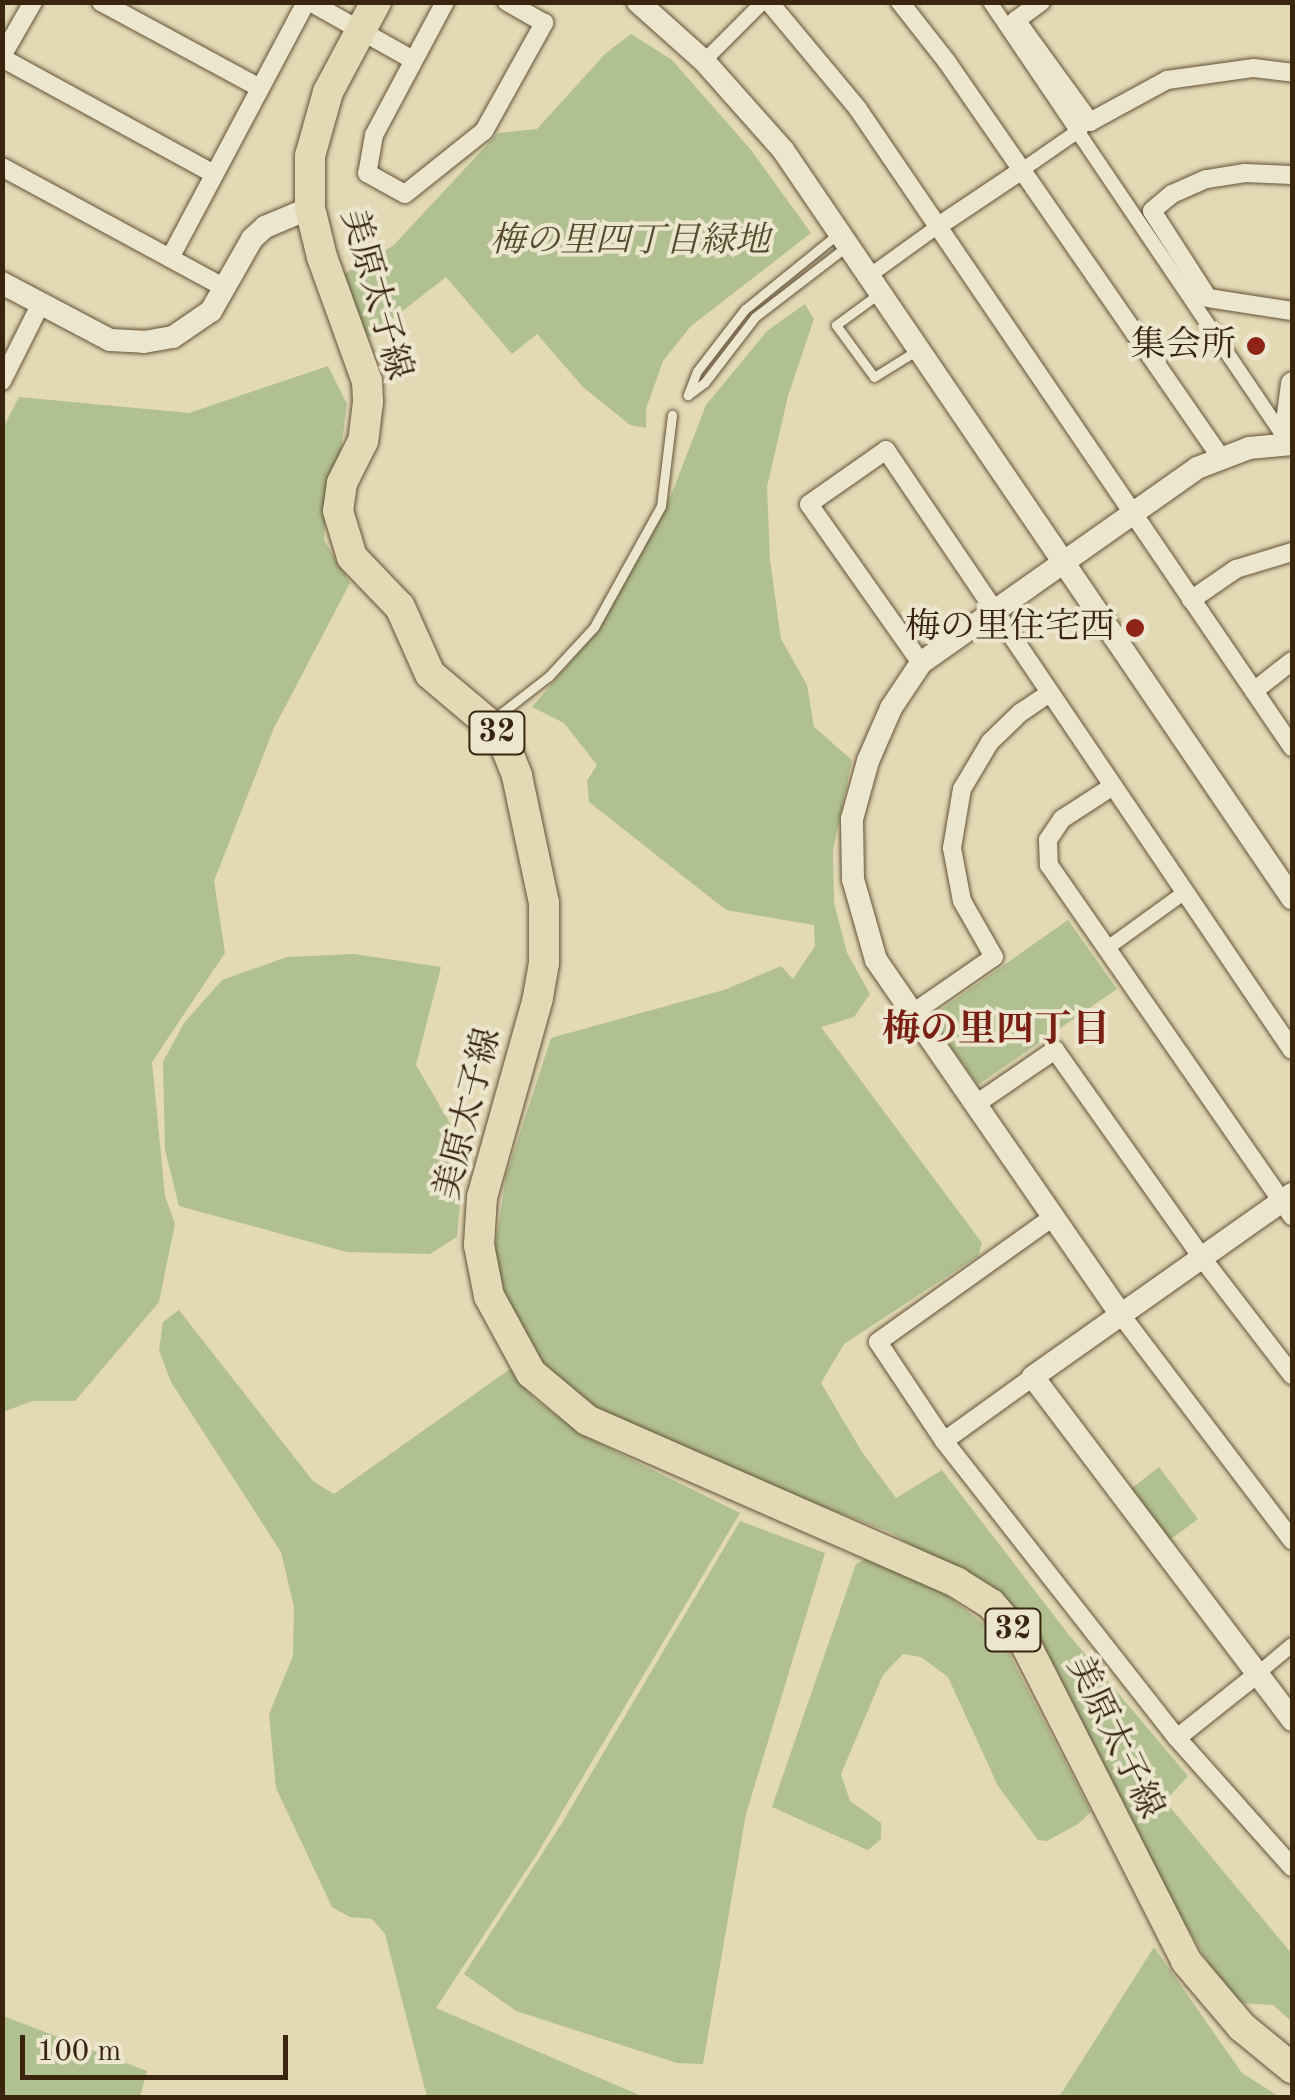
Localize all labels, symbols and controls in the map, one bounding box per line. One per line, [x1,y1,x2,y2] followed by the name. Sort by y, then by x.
[331,205,419,385] street label: 美原太子線
[490,221,770,263] park label: 梅の里四丁目緑地
[1131,325,1236,367] place label: 集会所
[1245,335,1267,357] marker: 集会所
[905,607,1115,649] place label: 梅の里住宅西
[1124,617,1146,639] marker: 梅の里住宅西
[467,706,527,760] road number: 32
[882,1009,1110,1055] district label: 梅の里四丁目
[427,1024,511,1204] street label: 美原太子線
[983,1603,1043,1657] road number: 32
[1057,1650,1171,1826] street label: 美原太子線
[25,2015,292,2077] scale bar
[37,2037,121,2067] text: 100 m

